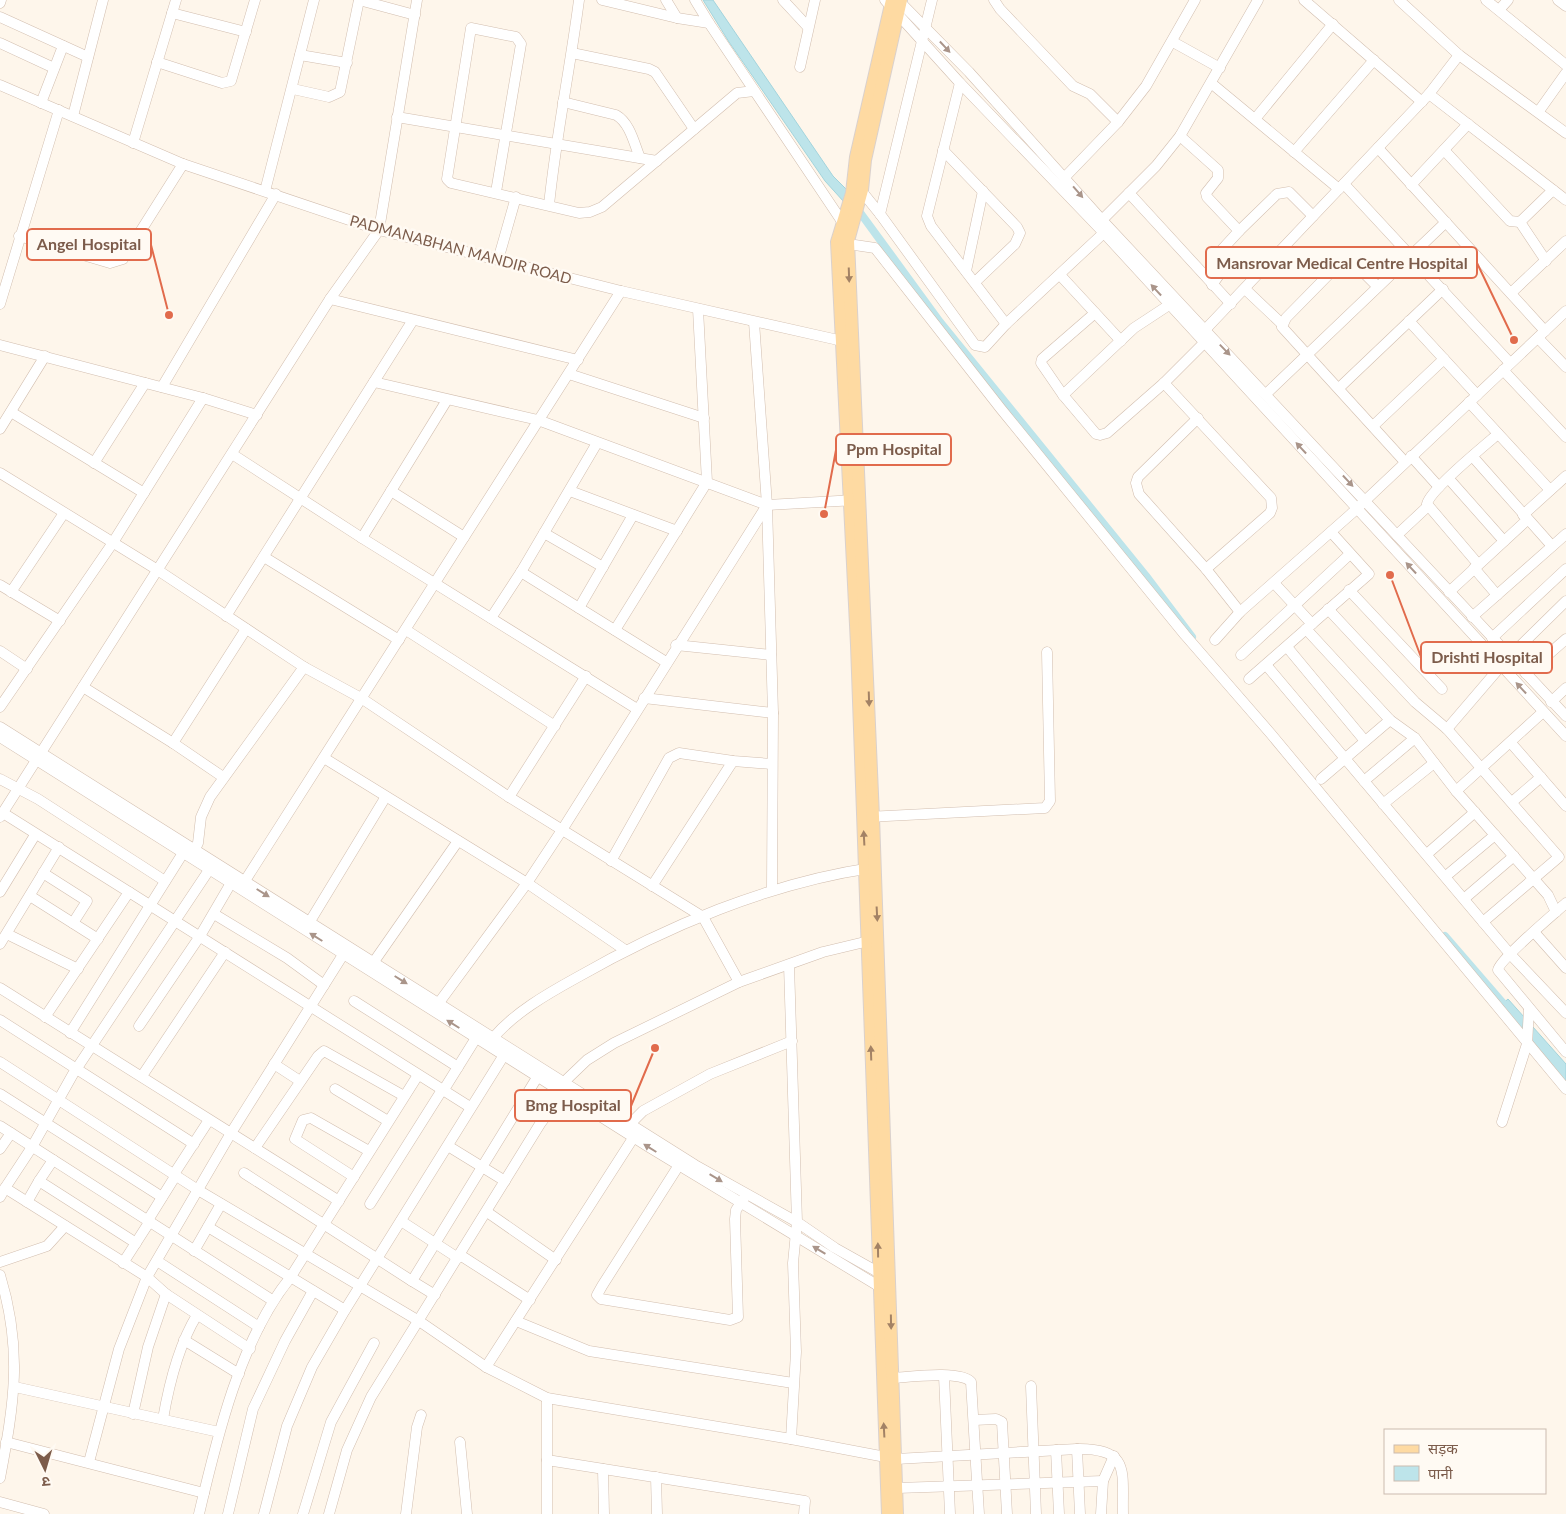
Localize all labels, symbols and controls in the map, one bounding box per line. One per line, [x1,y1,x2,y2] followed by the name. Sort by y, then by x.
[939,40,951,52] one-way arrow
[1073,186,1084,199] one-way arrow
[348,211,574,287] street label: PADMANABHAN MANDIR ROAD
[27,229,151,260] callout: Angel Hospital
[36,234,141,253] text: Angel Hospital
[1206,247,1477,278] callout: Mansrovar Medical Centre Hospital
[1216,253,1468,272] text: Mansrovar Medical Centre Hospital
[845,267,853,283] one-way arrow
[1150,284,1162,296] one-way arrow
[1219,344,1231,356] one-way arrow
[836,434,951,465] callout: Ppm Hospital
[846,439,942,458] text: Ppm Hospital
[1295,443,1307,455] one-way arrow
[1342,475,1354,487] one-way arrow
[1405,562,1417,574] one-way arrow
[1421,642,1552,673] callout: Drishti Hospital
[1431,647,1543,666] text: Drishti Hospital
[1515,682,1527,694] one-way arrow
[865,692,873,708] one-way arrow
[859,830,867,846] one-way arrow
[257,889,270,898] one-way arrow
[873,907,881,923] one-way arrow
[309,933,322,942] one-way arrow
[394,976,407,985] one-way arrow
[446,1019,460,1029] one-way arrow
[867,1045,875,1061] one-way arrow
[515,1090,631,1121] callout: Bmg Hospital
[525,1095,621,1114] text: Bmg Hospital
[643,1143,656,1152] one-way arrow
[710,1173,723,1182] one-way arrow
[874,1242,882,1258] one-way arrow
[812,1246,825,1255] one-way arrow
[887,1314,895,1330] one-way arrow
[880,1422,888,1438] one-way arrow
[1384,1429,1546,1494] legend
[1428,1439,1458,1457] text: सड़क
[20,1444,70,1494] north arrow
[1428,1464,1454,1482] text: पानी
[41,1474,51,1491] text: उ

